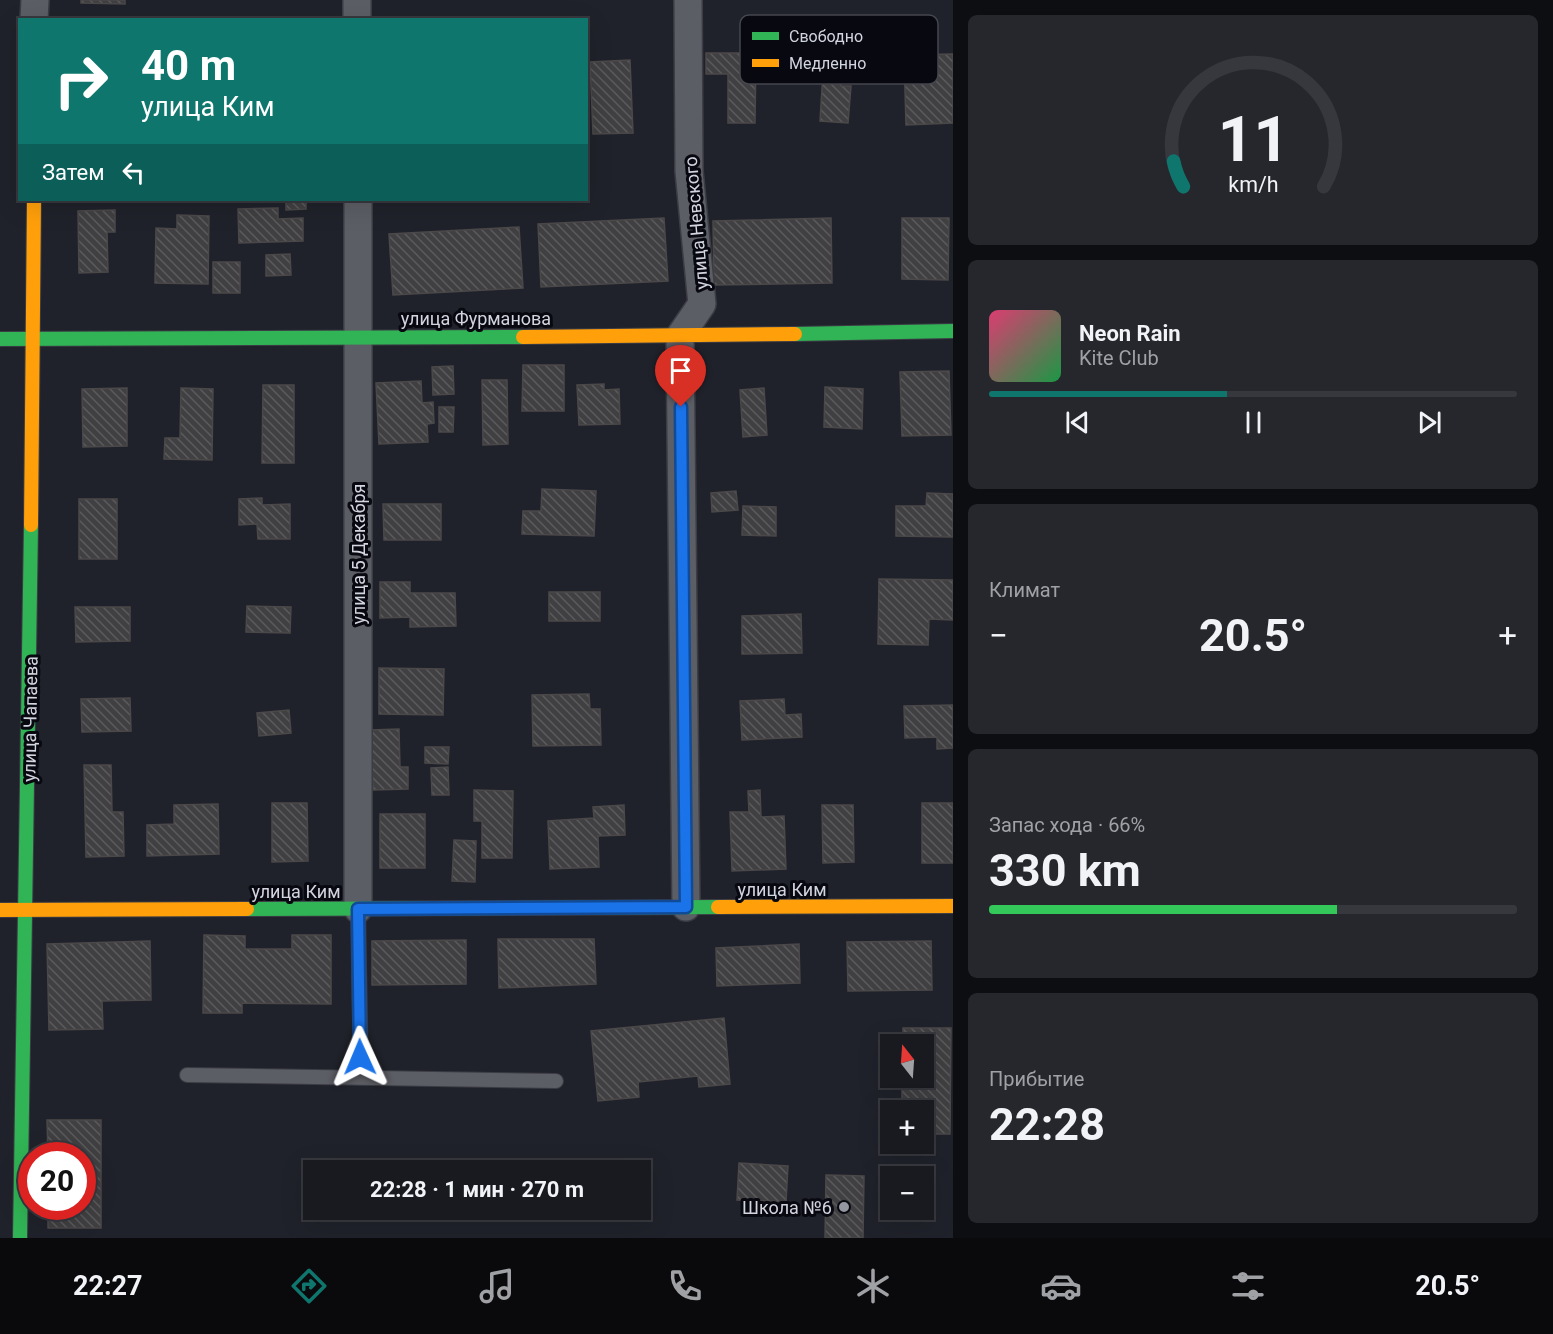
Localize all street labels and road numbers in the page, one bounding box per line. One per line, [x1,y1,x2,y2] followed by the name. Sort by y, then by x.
[680,156,712,290] street label: улица Невского
[401,308,551,329] street label: улица Фурманова
[348,484,369,624] street label: улица 5 Декабря
[18,656,42,782] street label: улица Чапаева
[738,879,826,900] street label: улица Ким
[252,881,340,902] street label: улица Ким

